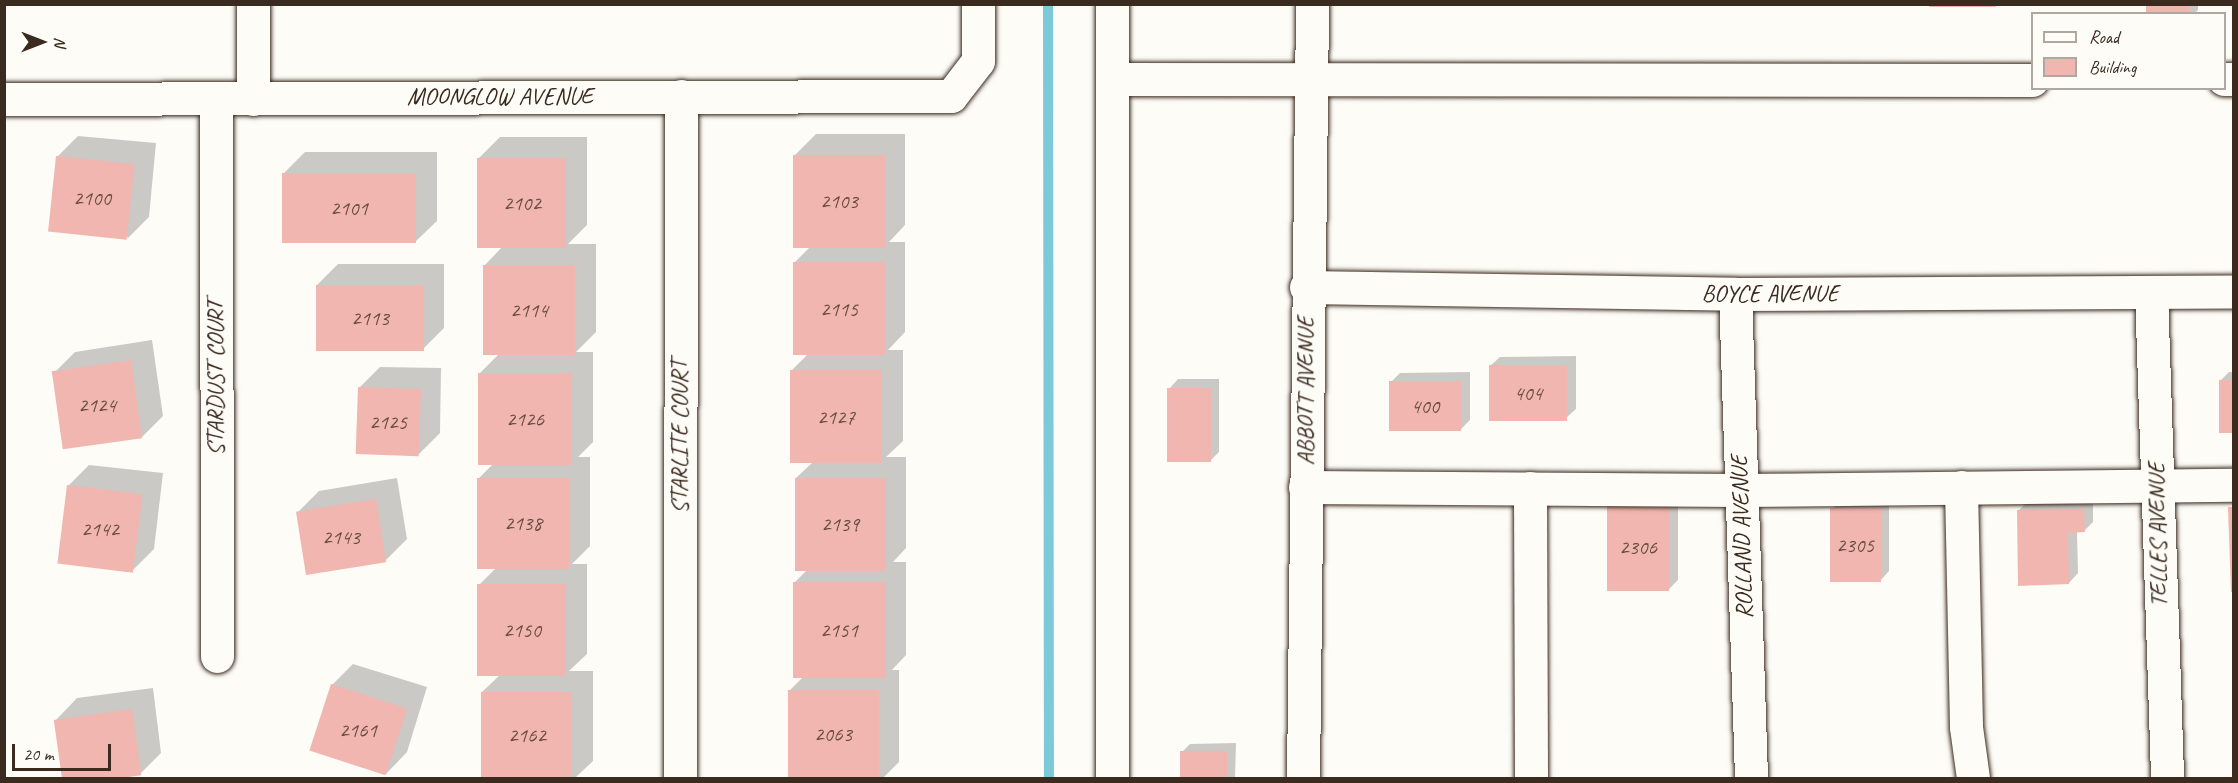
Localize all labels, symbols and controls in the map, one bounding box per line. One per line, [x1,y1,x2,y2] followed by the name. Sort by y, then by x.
[12,12,72,72] north arrow
[2031,12,2226,90] legend
[2089,26,2119,48] text: Road
[50,37,70,47] text: N
[2089,56,2136,78] text: Building
[408,83,592,111] street label: MOONGLOW AVENUE
[73,185,111,211] house number: 2100
[820,188,858,214] house number: 2103
[503,190,541,216] house number: 2102
[330,195,368,221] house number: 2101
[1701,280,1839,308] street label: BOYCE AVENUE
[820,296,858,322] house number: 2115
[510,297,548,323] house number: 2114
[202,300,230,456] street label: STARDUST COURT
[351,305,389,331] house number: 2113
[1292,316,1320,466] street label: ABBOTT AVENUE
[666,361,694,513] street label: STARLITE COURT
[1514,380,1542,406] house number: 404
[78,392,116,418] house number: 2124
[1411,393,1439,419] house number: 400
[817,404,855,430] house number: 2127
[506,406,544,432] house number: 2126
[369,409,407,435] house number: 2125
[1725,455,1759,619] street label: ROLLAND AVENUE
[2142,462,2174,608] street label: TELLES AVENUE
[504,510,542,536] house number: 2138
[821,511,859,537] house number: 2139
[81,516,119,542] house number: 2142
[322,524,360,550] house number: 2143
[1836,532,1874,558] house number: 2305
[1619,534,1657,560] house number: 2306
[503,617,541,643] house number: 2150
[820,617,858,643] house number: 2151
[339,717,377,743] house number: 2161
[814,721,852,747] house number: 2063
[508,722,546,748] house number: 2162
[15,732,114,770] scale bar
[23,743,54,765] text: 20 m

